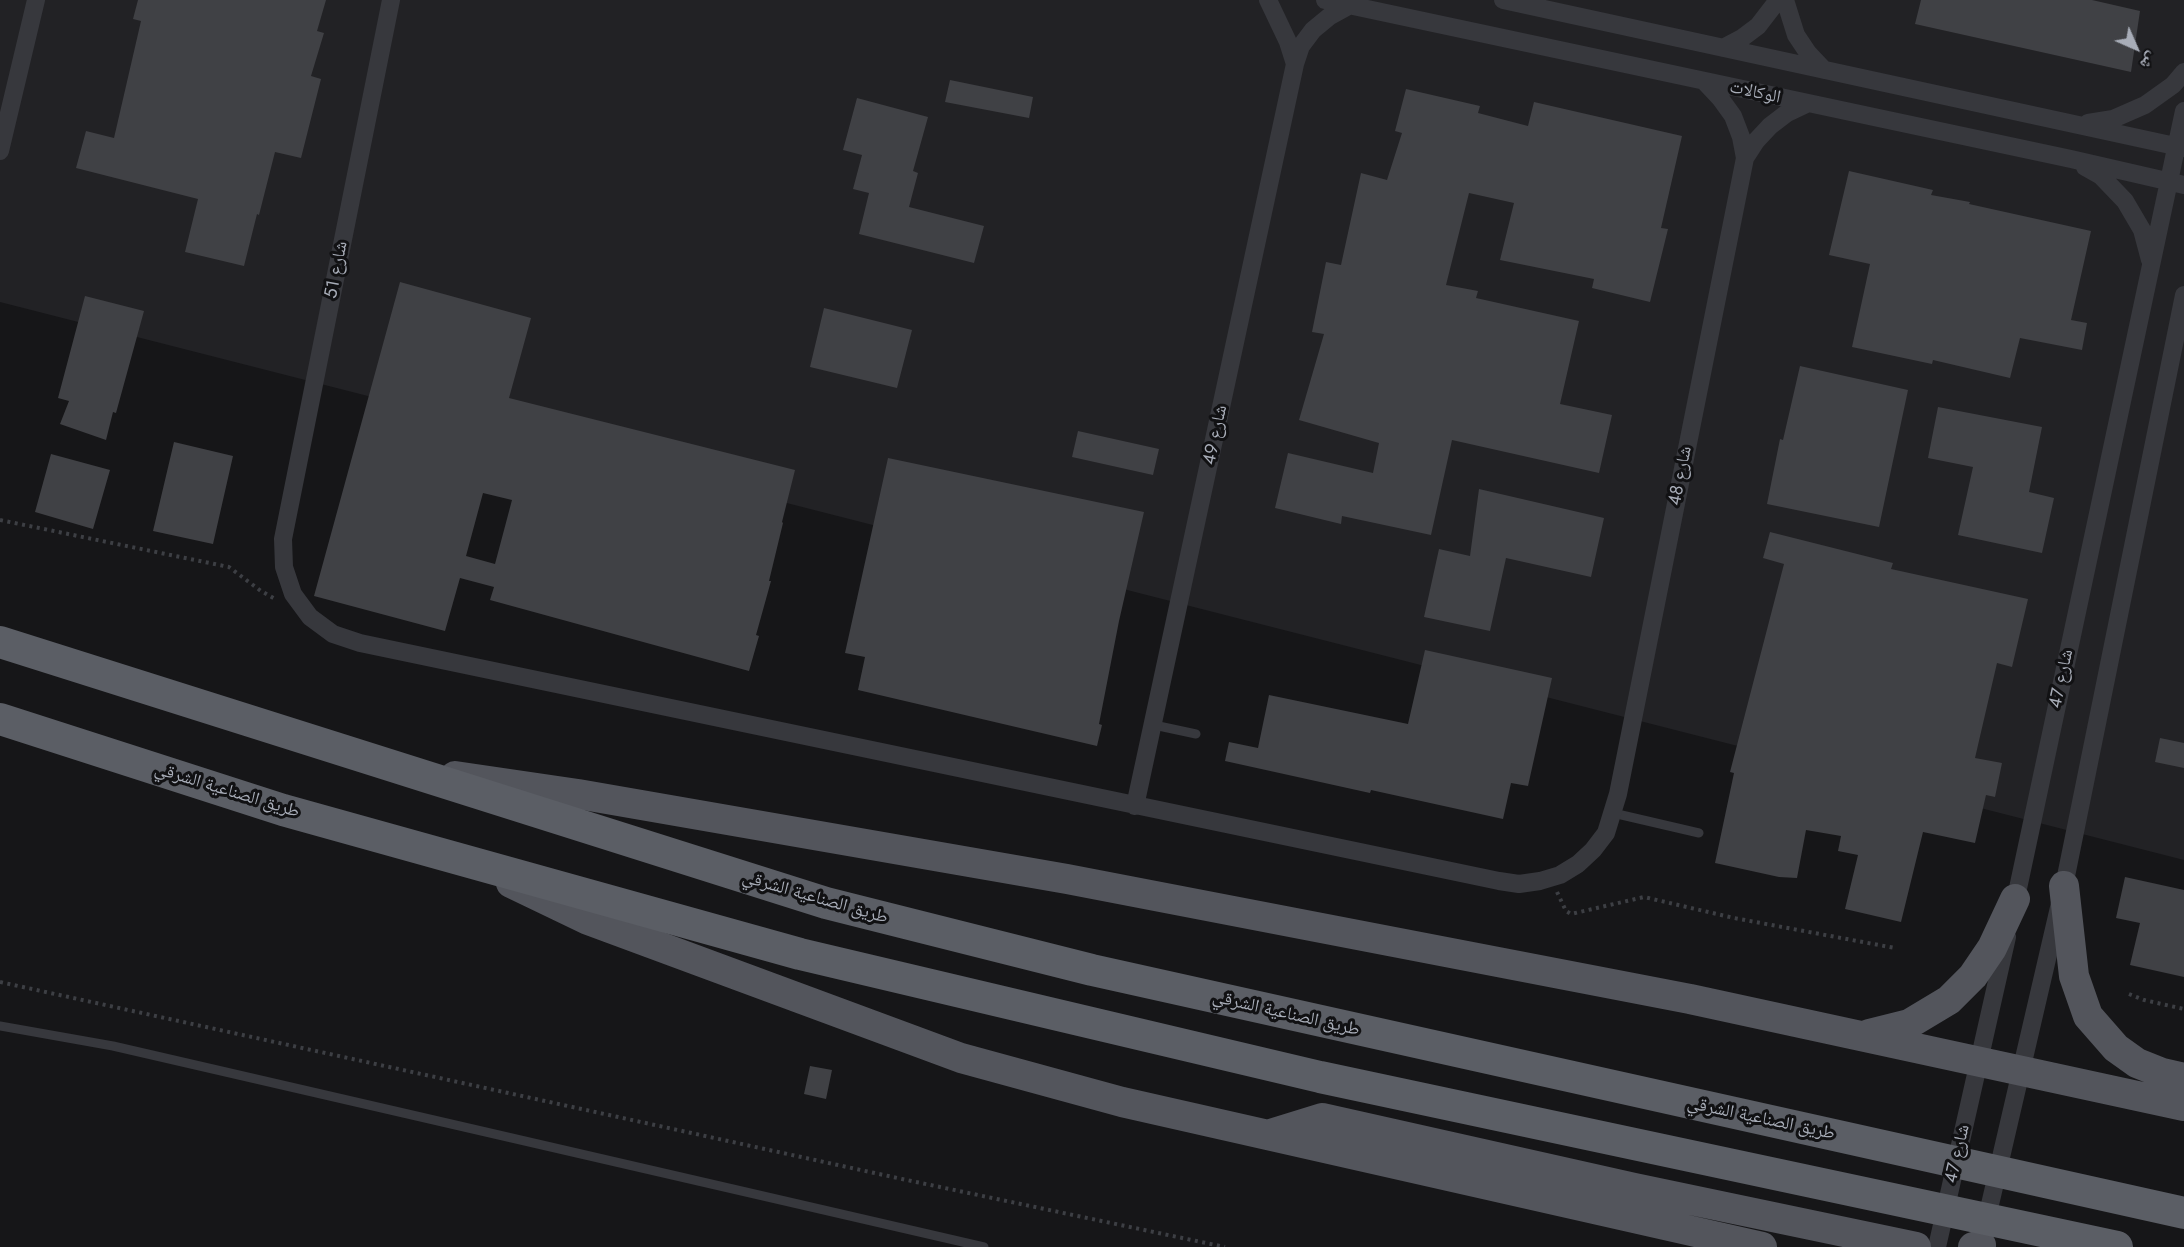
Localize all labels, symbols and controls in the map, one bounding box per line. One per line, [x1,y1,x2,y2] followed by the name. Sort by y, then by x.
[2106,18,2166,78] north arrow
[2135,47,2163,75] text: ش
[1727,77,1783,109] street label: الوكالات
[321,240,353,300] street label: شارع 51
[1199,403,1233,467] street label: شارع 49
[1665,445,1697,507] street label: شارع 48
[2045,648,2079,710] street label: شارع 47
[152,759,302,823] street label: طريق الصناعية الشرقي
[740,867,890,929] street label: طريق الصناعية الشرقي
[1210,987,1362,1041] street label: طريق الصناعية الشرقي
[1685,1093,1837,1145] street label: طريق الصناعية الشرقي
[1941,1123,1975,1185] street label: شارع 47

